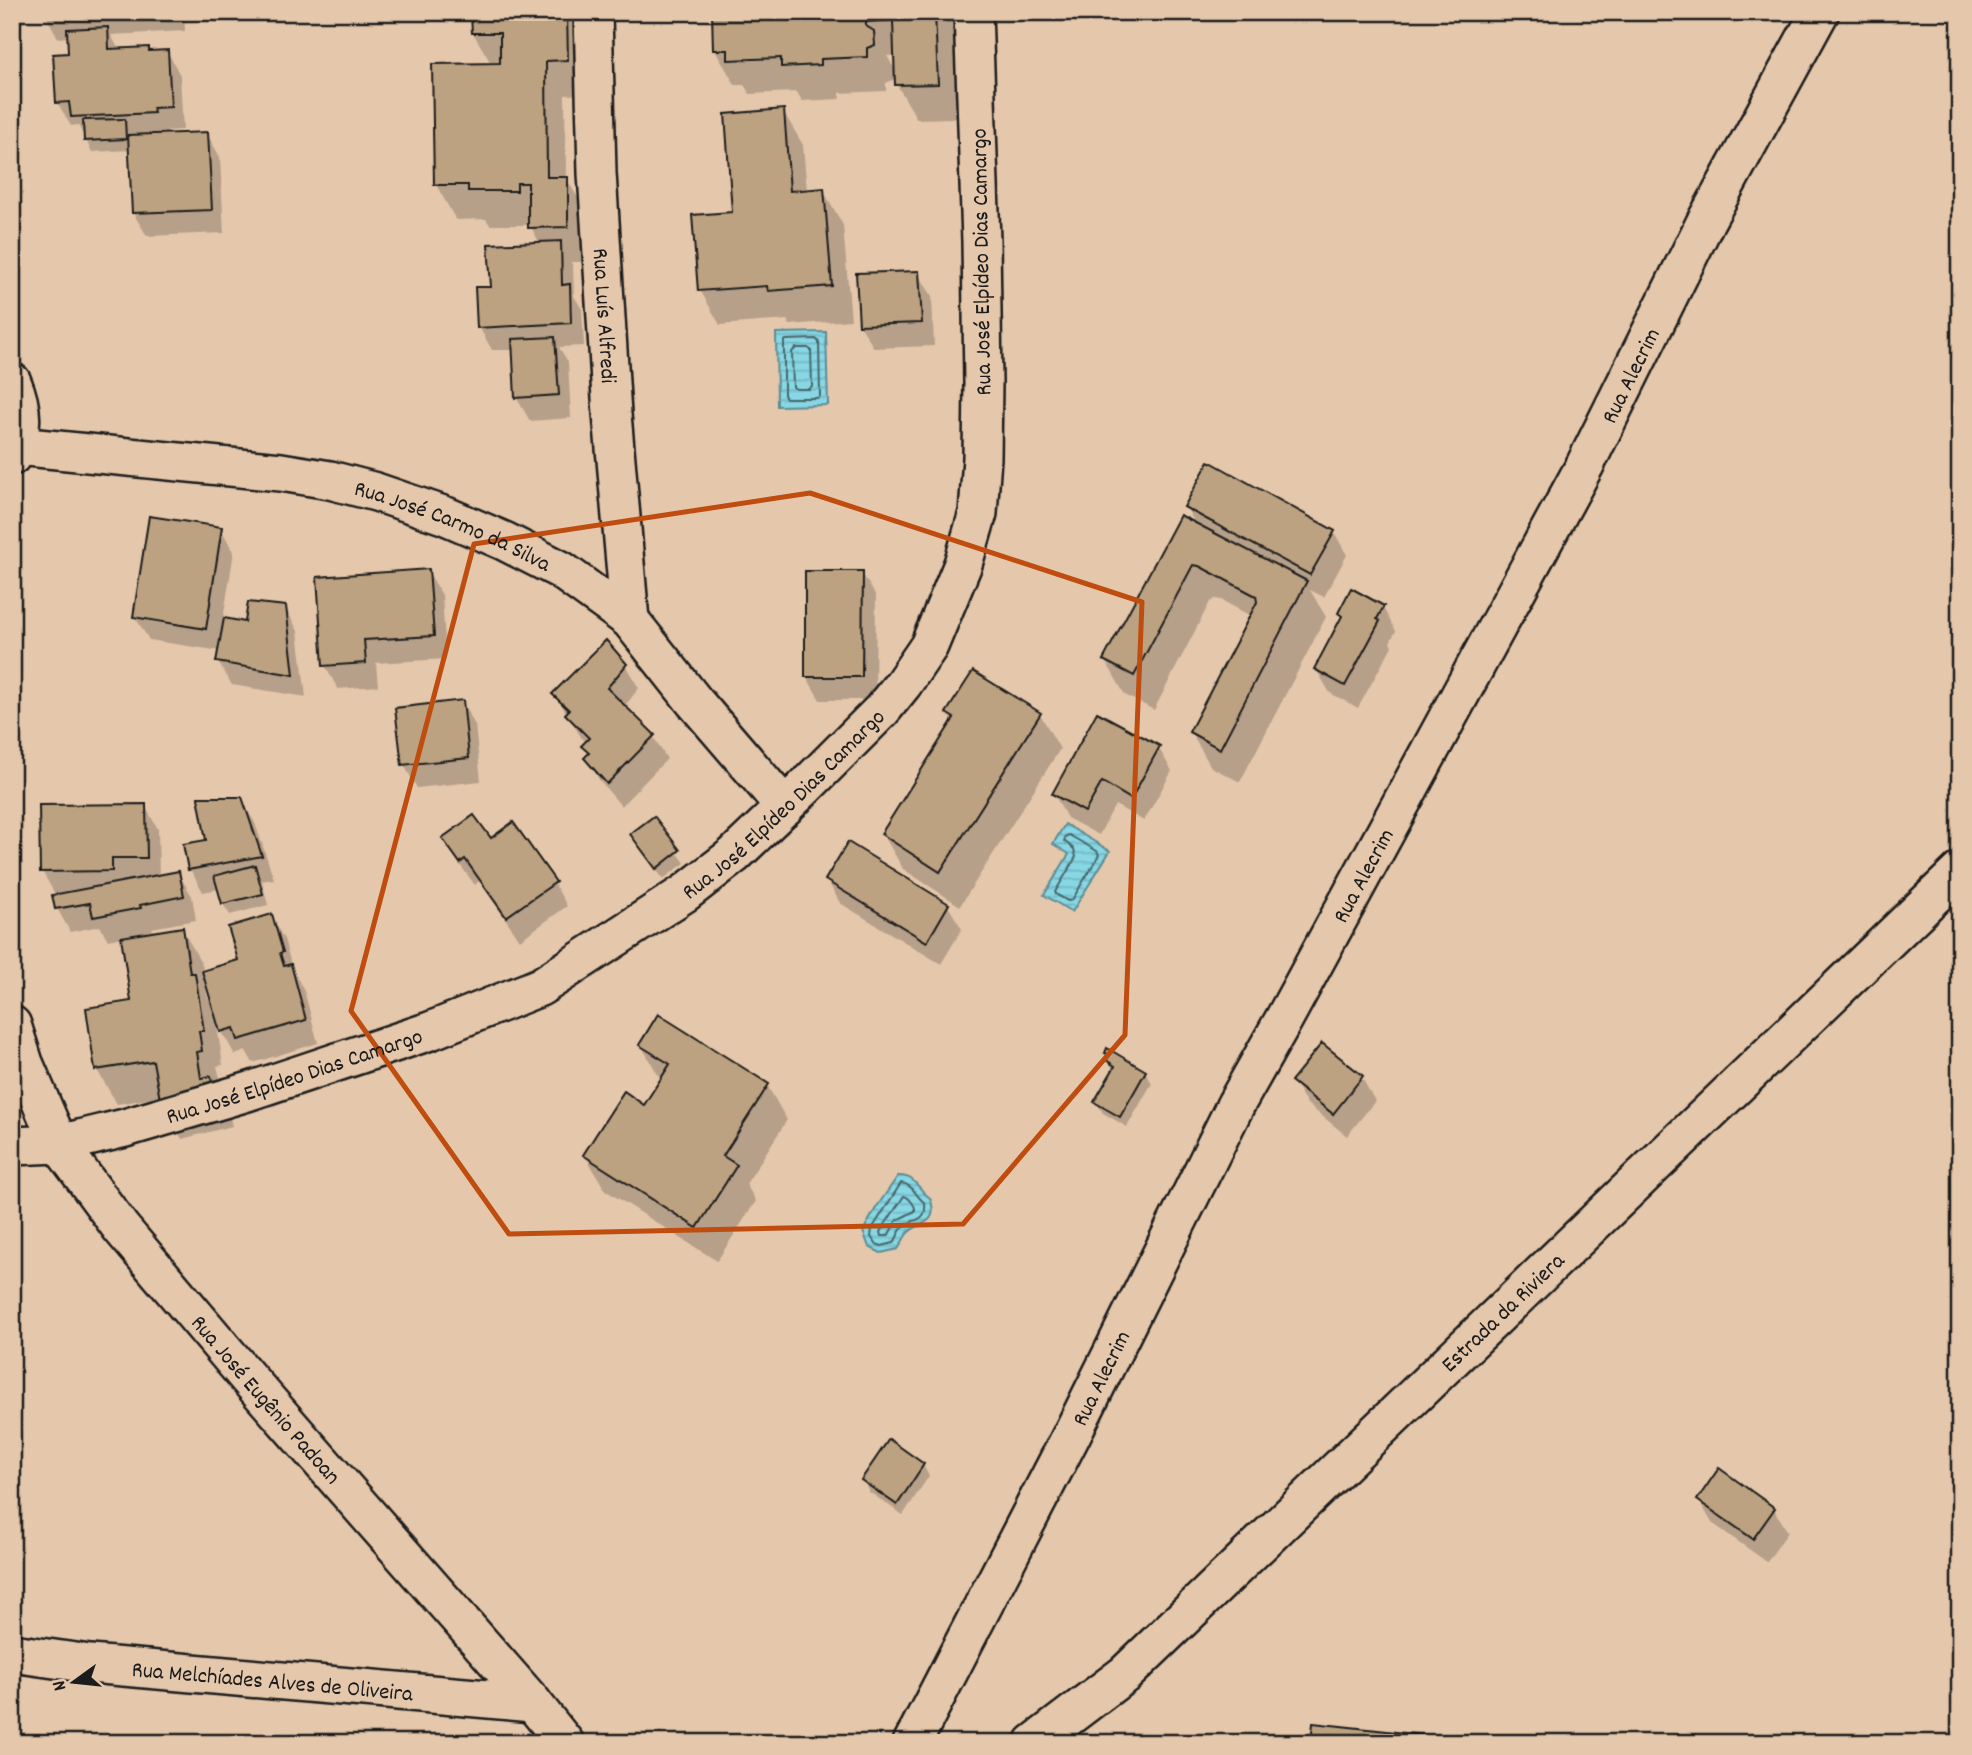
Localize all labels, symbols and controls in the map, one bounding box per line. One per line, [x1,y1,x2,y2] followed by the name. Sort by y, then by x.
[965,128,1002,396] street label: Rua José Elpídeo Dias Camargo
[582,247,623,385] street label: Rua Luís Alfredi
[1595,323,1670,430] street label: Rua Alecrim
[350,474,557,583] street label: Rua José Carmo da Silva
[676,703,894,909] street label: Rua José Elpídeo Dias Camargo
[1326,823,1404,930] street label: Rua Alecrim
[163,1022,427,1135] street label: Rua José Elpídeo Dias Camargo
[1435,1246,1574,1382] street label: Estrada da Riviera
[181,1309,347,1493] street label: Rua José Eugênio Padoan
[1065,1326,1141,1433] street label: Rua Alecrim
[38,1646,108,1716] north arrow
[130,1655,415,1712] street label: Rua Melchíades Alves de Oliveira
[47,1677,75,1694] text: N

